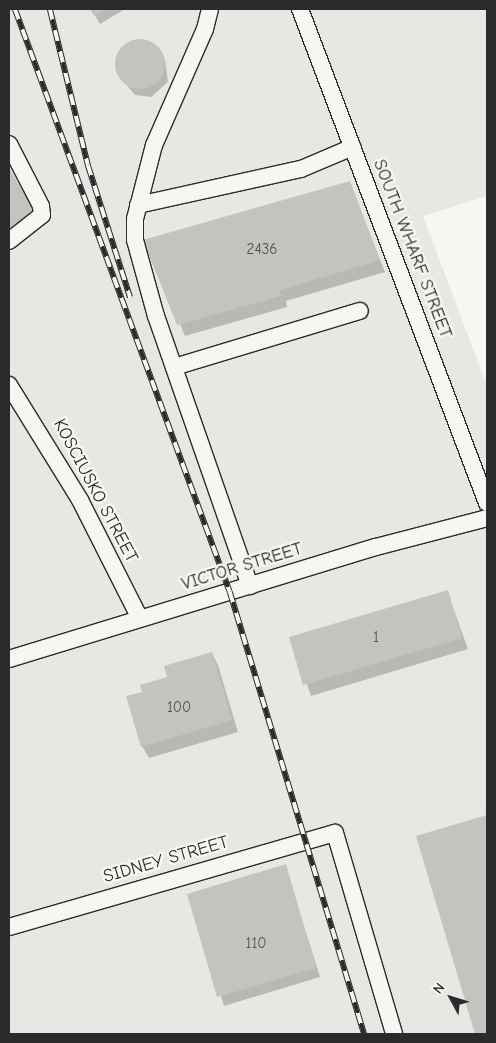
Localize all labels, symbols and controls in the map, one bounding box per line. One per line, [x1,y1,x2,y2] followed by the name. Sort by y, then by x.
[368,157,456,341] street label: SOUTH WHARF STREET
[247,241,277,259] house number: 2436
[48,416,142,566] street label: KOSCIUSKO STREET
[179,538,305,596] street label: VICTOR STREET
[373,629,379,647] house number: 1
[167,699,191,717] house number: 100
[101,832,231,888] street label: SIDNEY STREET
[245,935,267,953] house number: 110
[426,973,476,1023] north arrow
[429,979,448,997] text: N

